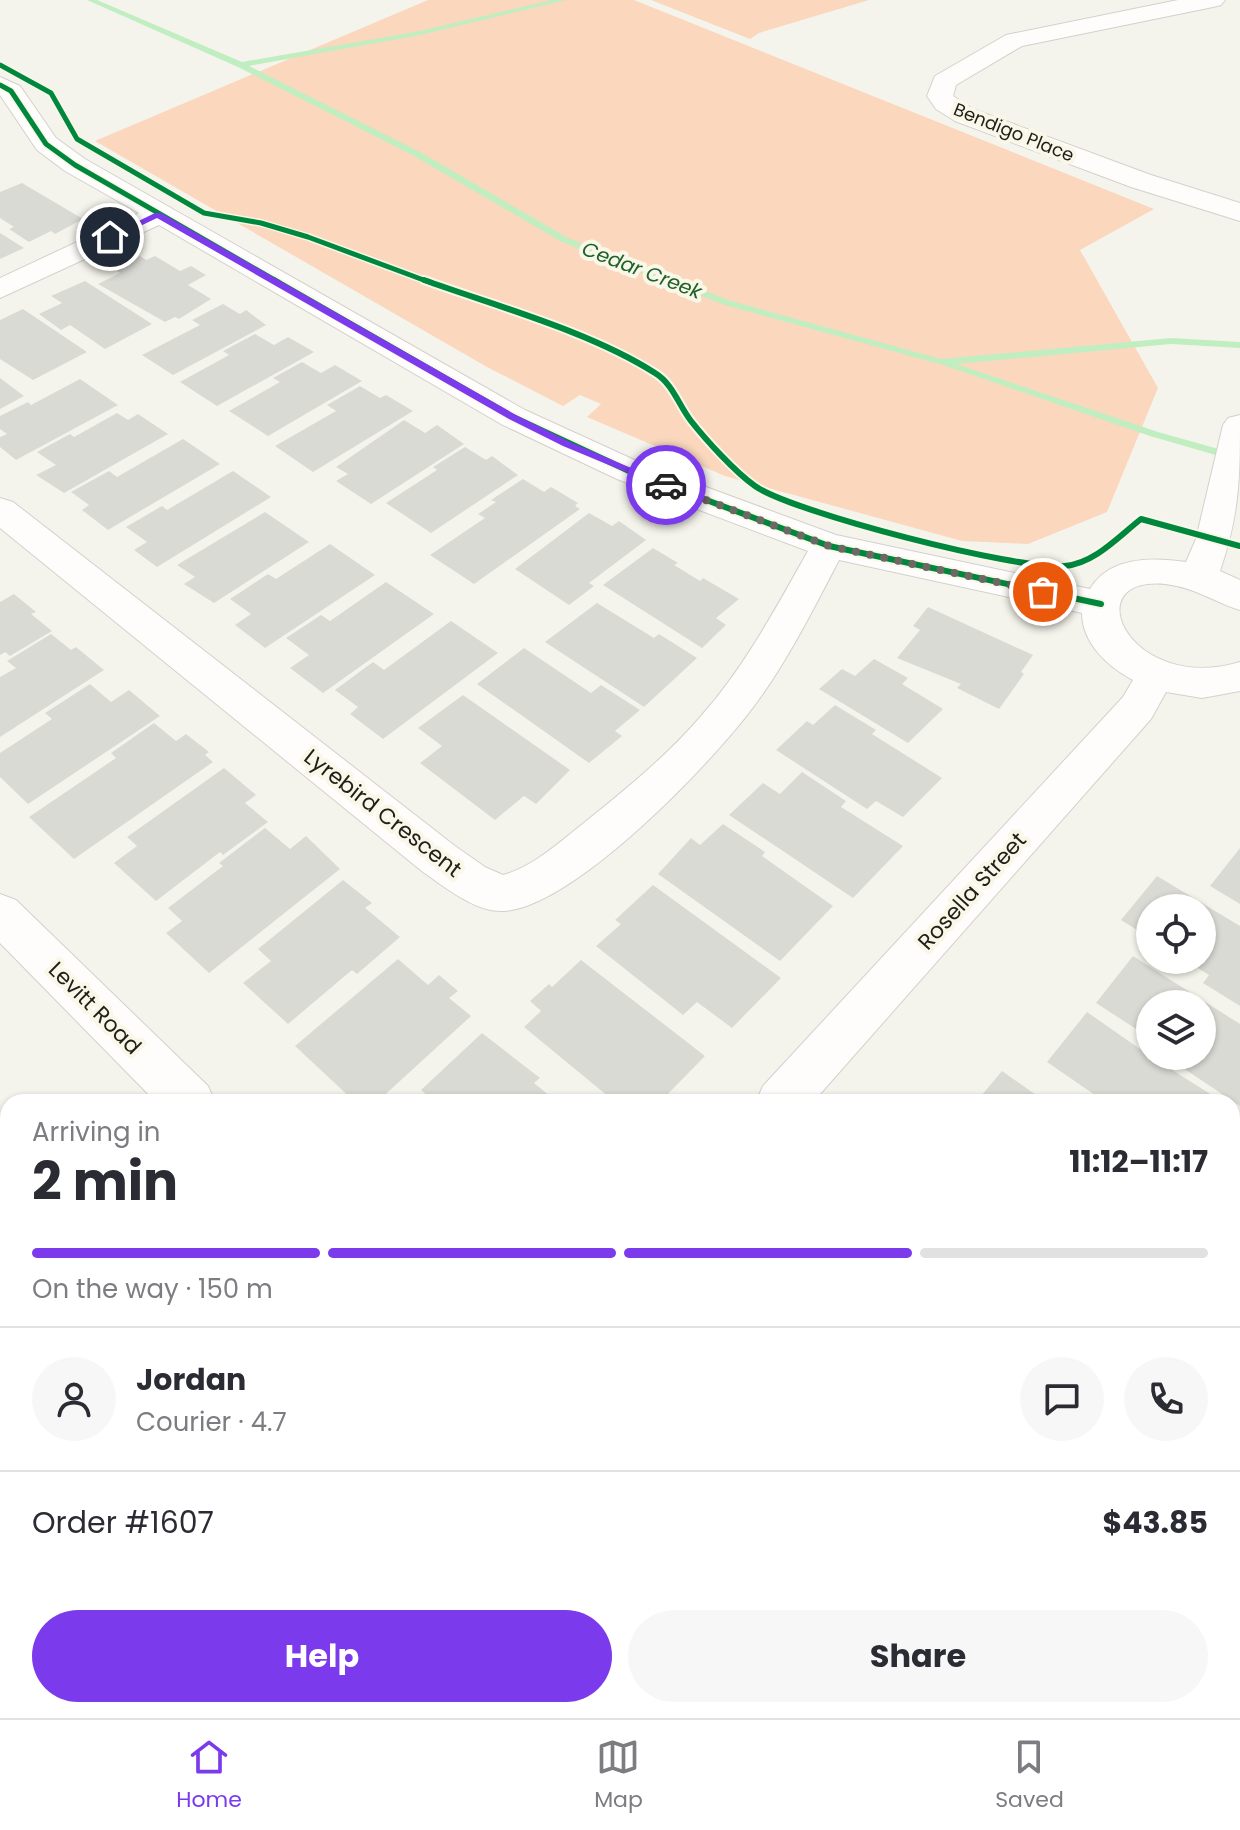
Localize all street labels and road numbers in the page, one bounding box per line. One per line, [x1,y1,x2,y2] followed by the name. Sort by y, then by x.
[950,96,1078,168] street label: Bendigo Place
[298,742,468,884] street label: Lyrebird Crescent
[911,825,1033,957] street label: Rosella Street
[42,955,148,1061] street label: Levitt Road

